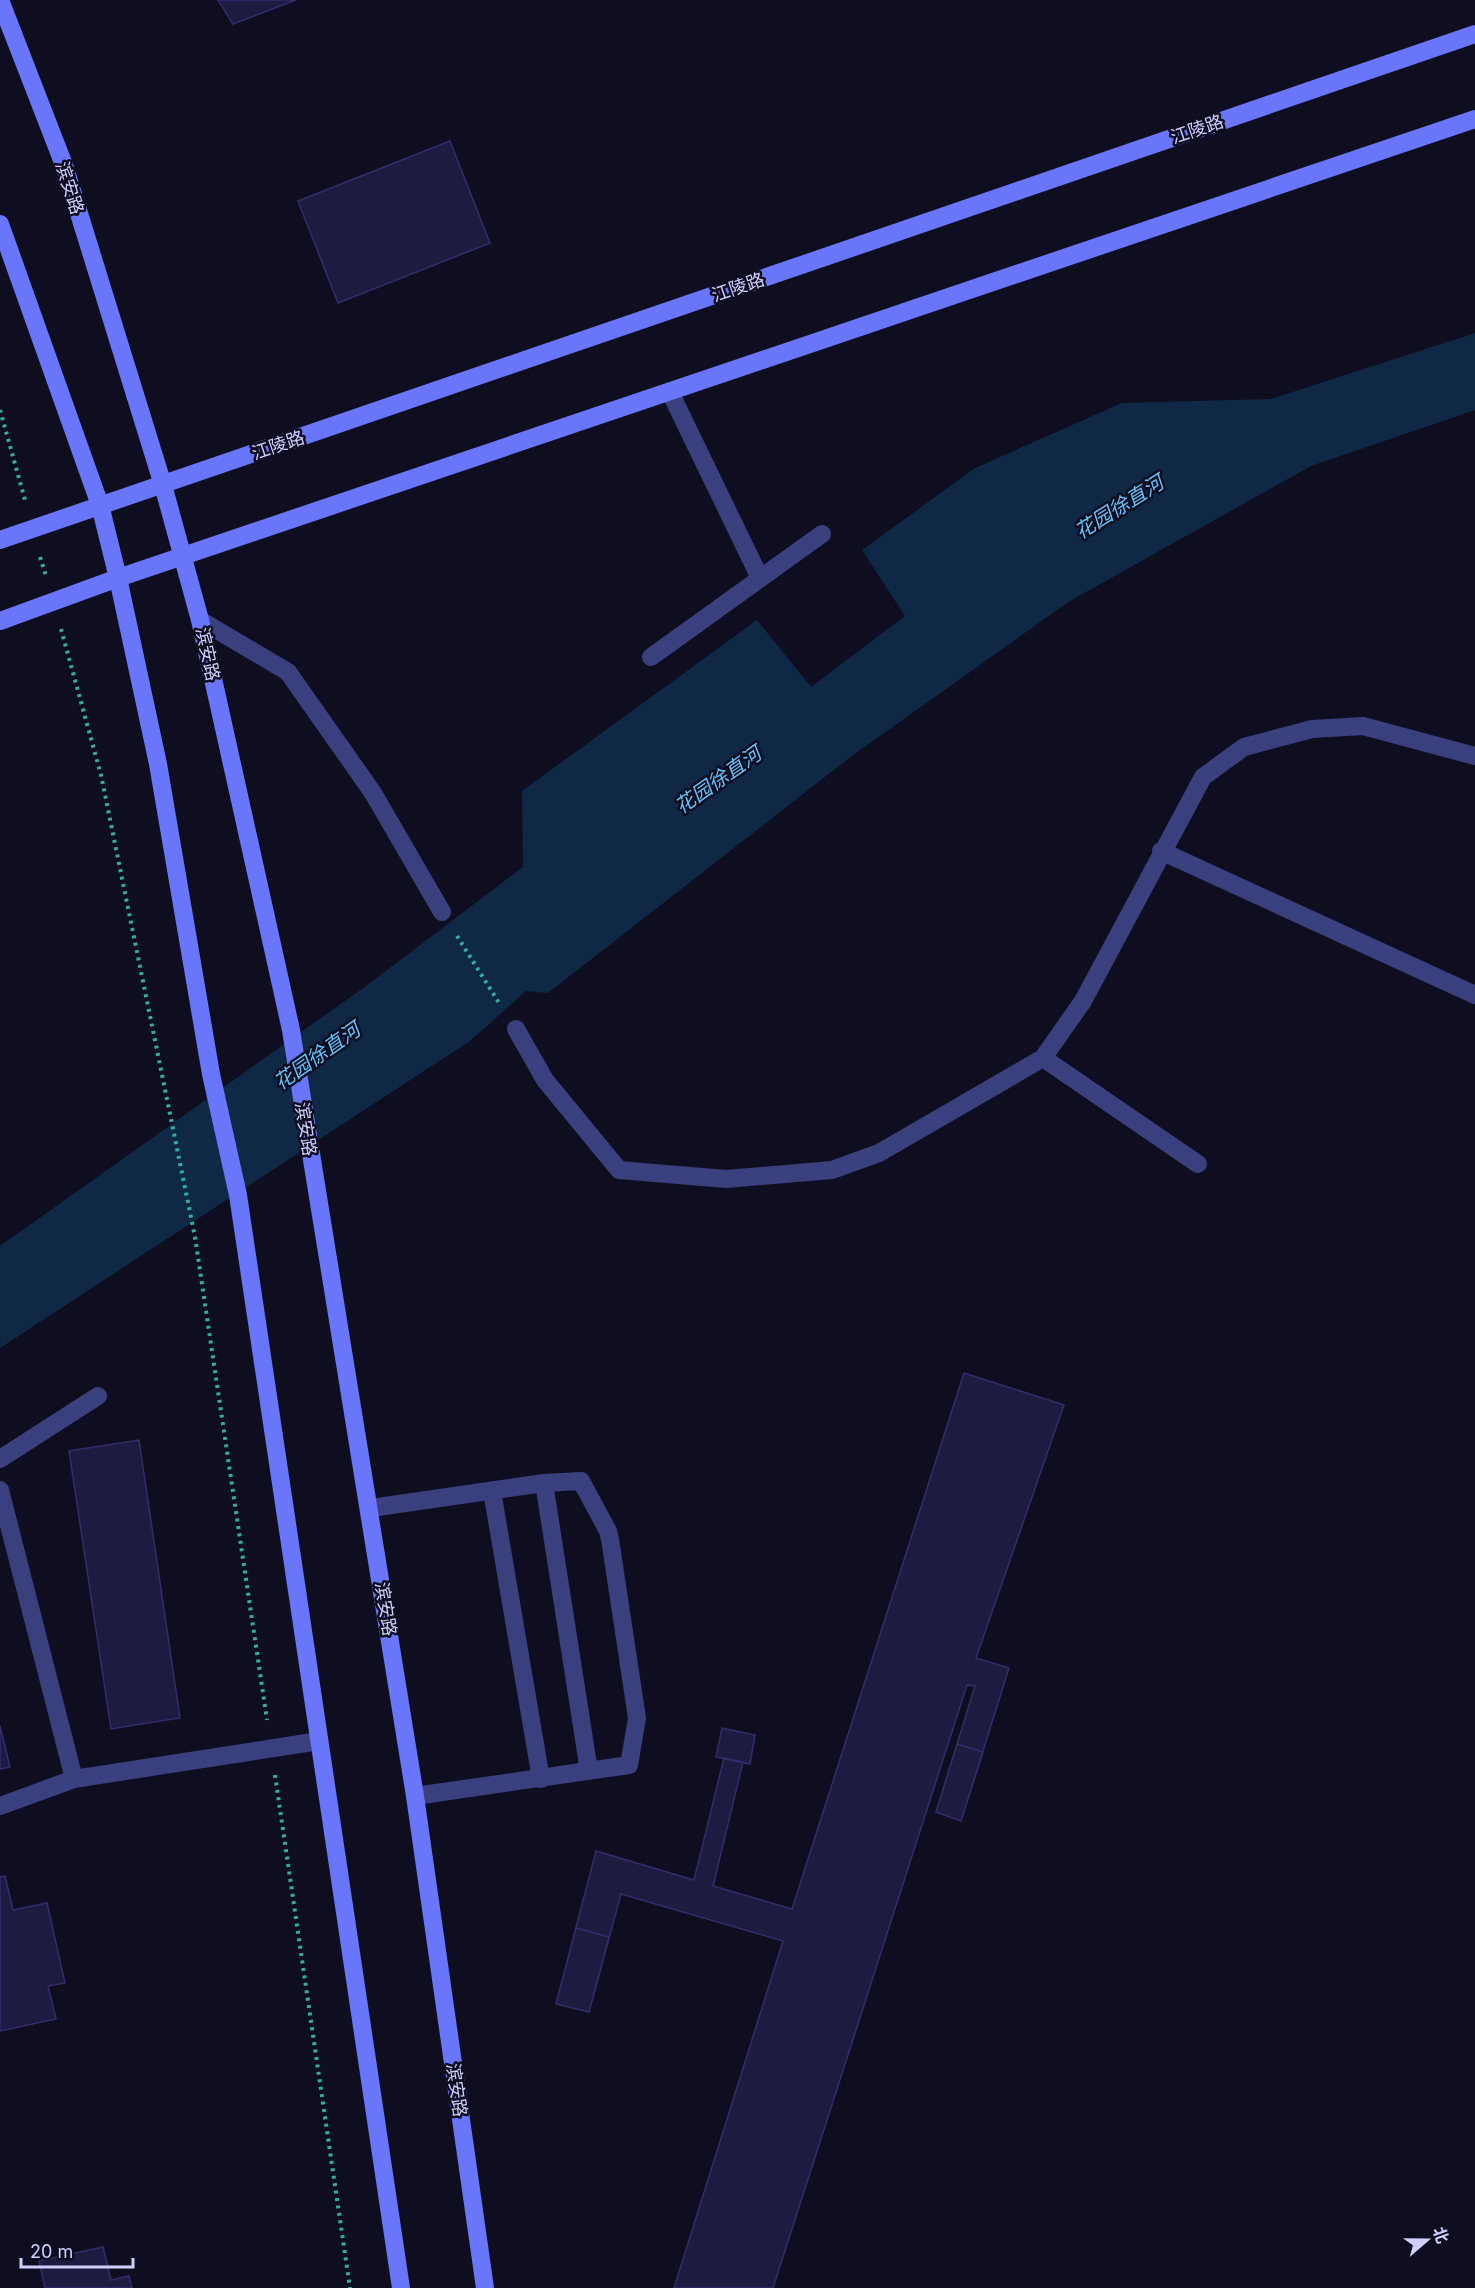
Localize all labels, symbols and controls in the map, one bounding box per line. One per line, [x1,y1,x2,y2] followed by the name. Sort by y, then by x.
[1168,110,1226,148] street label: 江陵路
[52,159,88,217] street label: 滨安路
[709,268,767,306] street label: 江陵路
[249,426,307,464] street label: 江陵路
[1070,468,1171,544] water label: 花园徐直河
[192,625,224,683] street label: 滨安路
[670,739,769,819] water label: 花园徐直河
[269,1015,368,1095] water label: 花园徐直河
[291,1101,321,1157] street label: 滨安路
[371,1581,401,1637] street label: 滨安路
[443,2062,471,2118] street label: 滨安路
[1397,2210,1457,2270] north arrow
[1429,2224,1453,2246] text: 北
[21,2231,134,2269] scale bar
[30,2241,73,2262] text: 20 m

